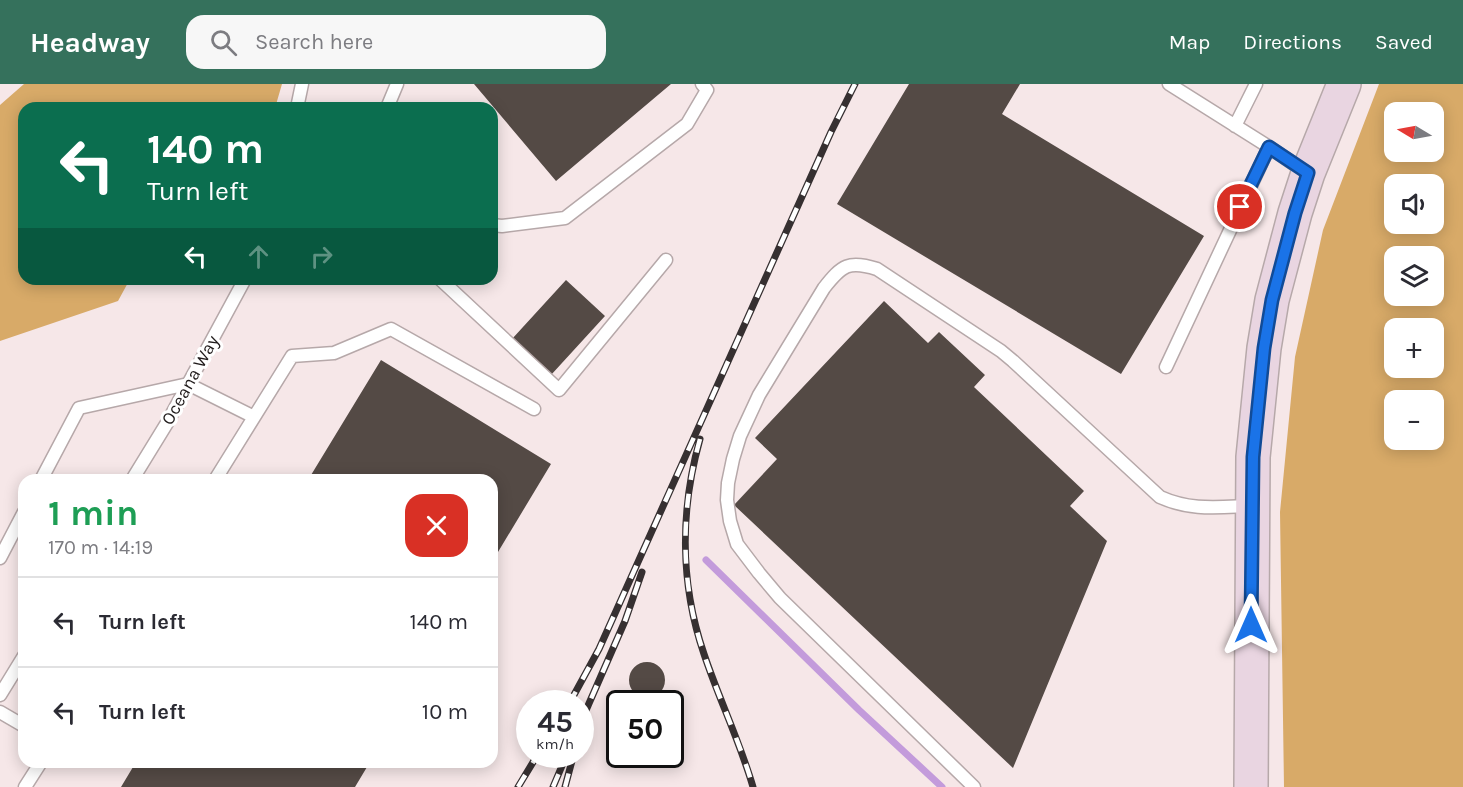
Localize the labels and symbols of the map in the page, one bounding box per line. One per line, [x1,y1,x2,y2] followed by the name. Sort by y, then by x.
[1384,102,1444,162] north arrow
[1214,181,1265,232] pin
[156,331,224,429] street label: Oceana Way
[1219,593,1283,657] position arrow
[606,690,684,768] speed limit sign: 50

